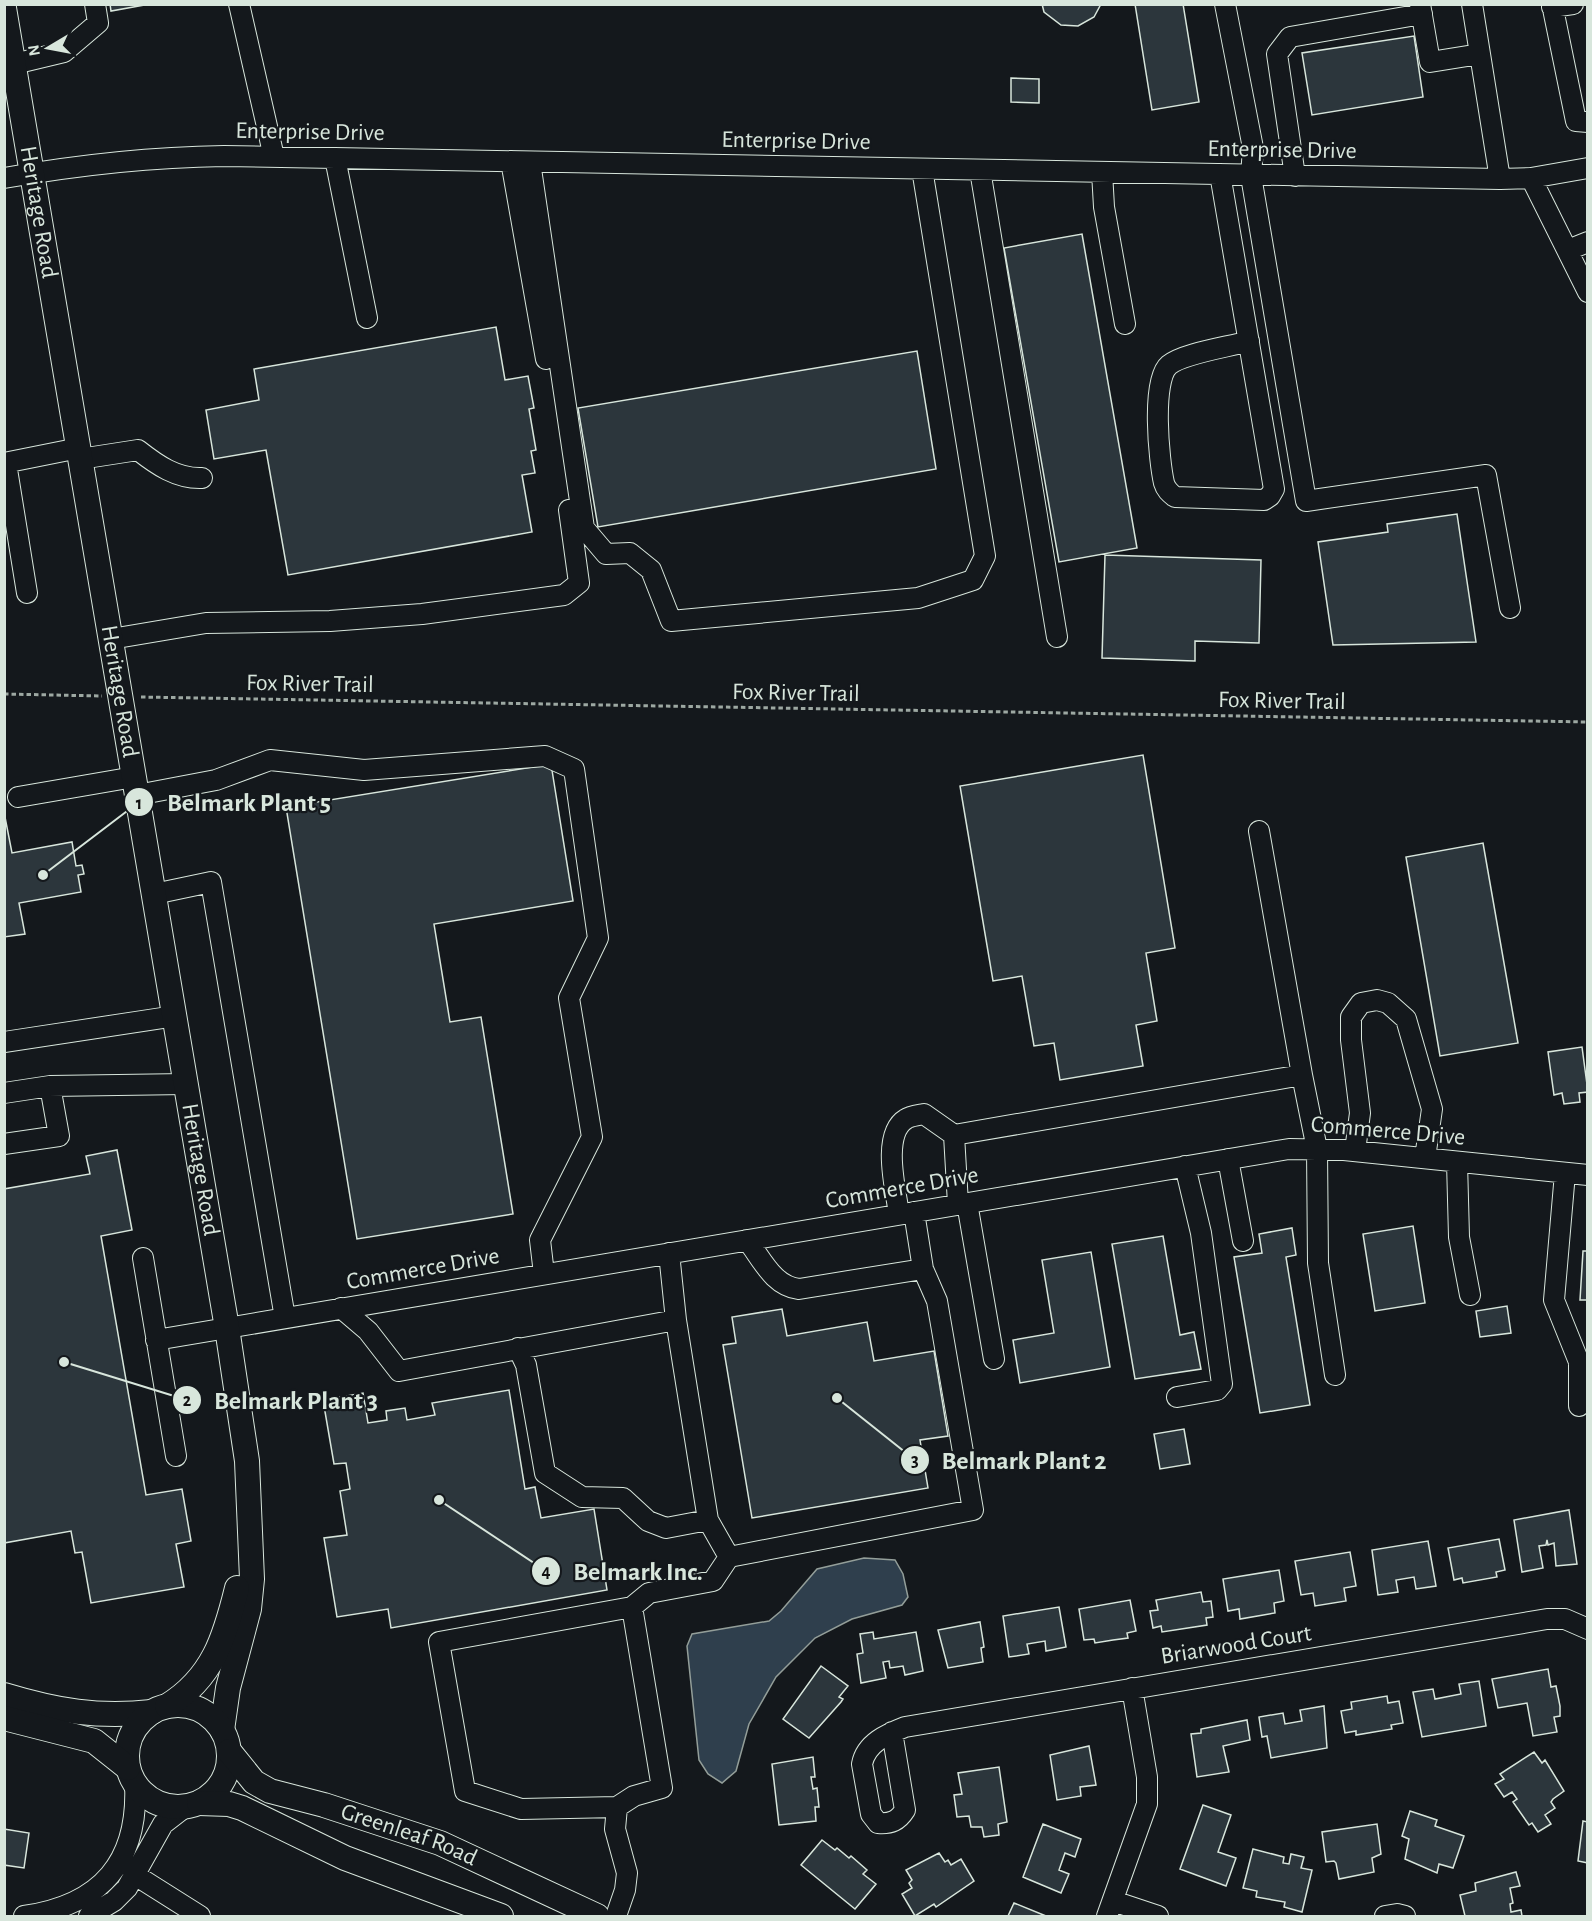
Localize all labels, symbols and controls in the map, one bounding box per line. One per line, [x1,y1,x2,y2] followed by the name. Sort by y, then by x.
[18,18,78,78] north arrow
[25,44,43,57] text: N
[235,119,385,145] street label: Enterprise Drive
[721,128,871,154] street label: Enterprise Drive
[1207,137,1357,163] street label: Enterprise Drive
[15,144,61,280] street label: Heritage Road
[96,623,142,759] street label: Heritage Road
[246,671,374,697] street label: Fox River Trail
[732,680,860,706] street label: Fox River Trail
[1218,688,1346,714] street label: Fox River Trail
[124,780,343,824] callout: Belmark Plant 5
[167,790,331,816] text: Belmark Plant 5
[136,795,142,813] text: 1
[177,1102,223,1238] street label: Heritage Road
[1310,1112,1466,1150] street label: Commerce Drive
[824,1163,980,1213] street label: Commerce Drive
[345,1244,501,1294] street label: Commerce Drive
[172,1378,390,1422] callout: Belmark Plant 3
[214,1388,378,1414] text: Belmark Plant 3
[183,1392,192,1410] text: 2
[900,1438,1119,1482] callout: Belmark Plant 2
[941,1448,1107,1474] text: Belmark Plant 2
[911,1452,919,1470] text: 3
[531,1549,714,1593] callout: Belmark Inc.
[573,1559,703,1585] text: Belmark Inc.
[541,1563,551,1581] text: 4
[1159,1621,1313,1669] street label: Briarwood Court
[338,1799,481,1871] street label: Greenleaf Road

